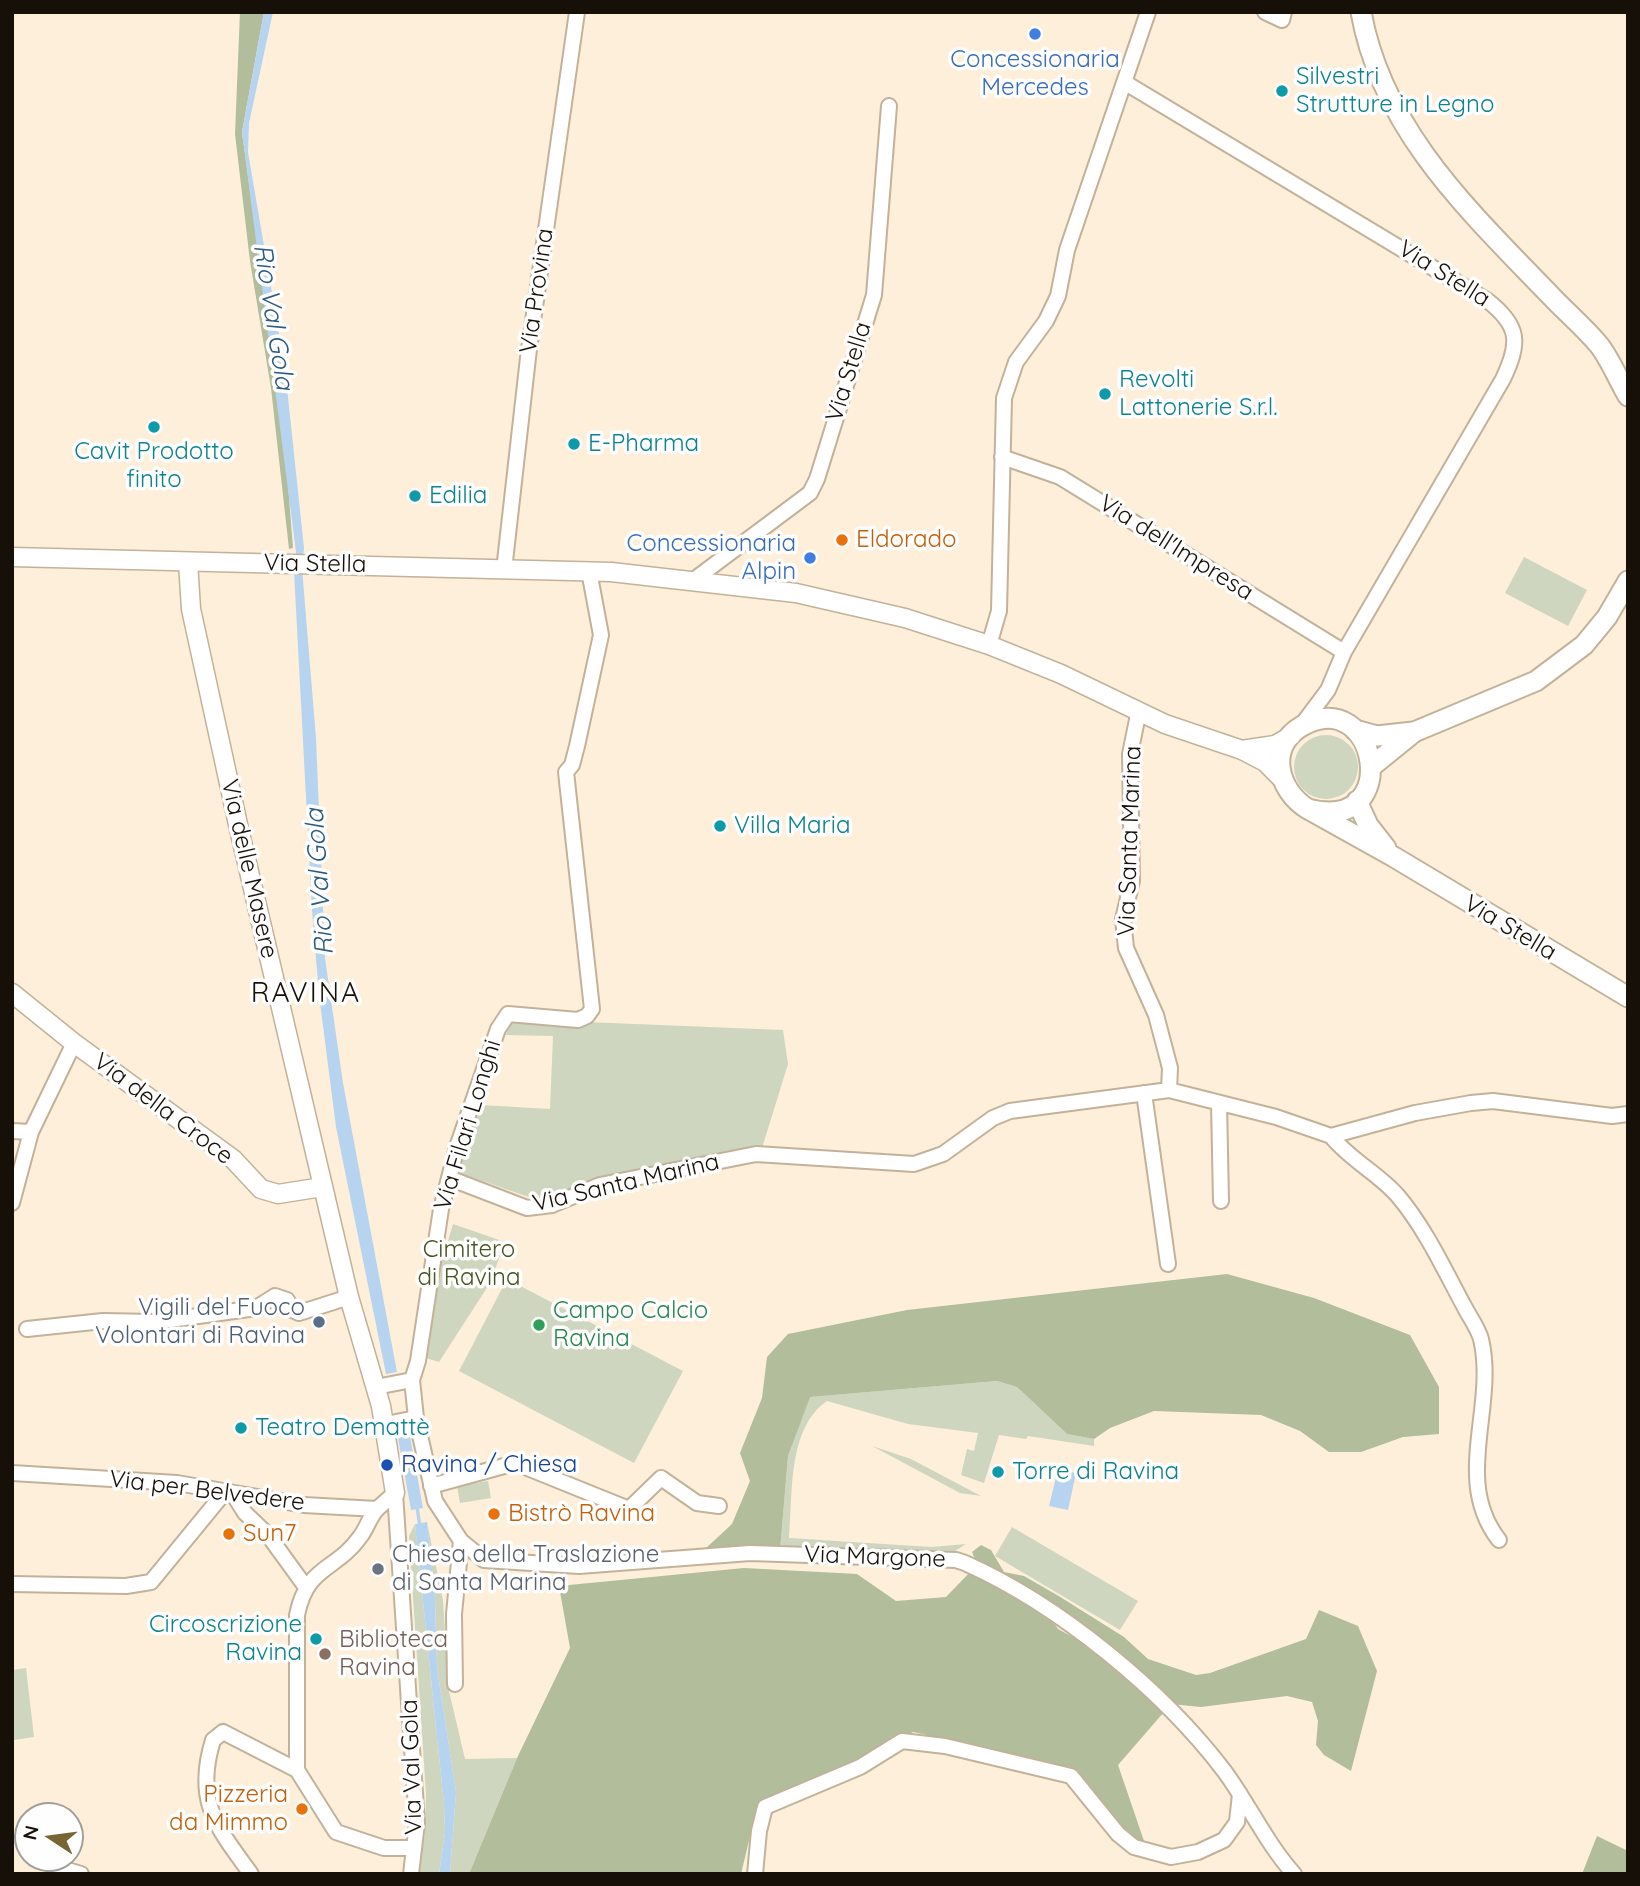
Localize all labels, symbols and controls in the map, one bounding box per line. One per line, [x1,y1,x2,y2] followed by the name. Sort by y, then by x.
[1027,26,1043,42] marker: Concessionaria Mercedes
[950,46,1120,102] place label: Concessionaria Mercedes
[1296,63,1494,119] place label: Silvestri Strutture in Legno
[1274,83,1290,99] marker: Silvestri Strutture in Legno
[514,227,560,355] street label: Via Provina
[1393,235,1495,313] street label: Via Stella
[246,242,300,392] water label: Rio Val Gola
[820,319,878,425] street label: Via Stella
[1119,366,1278,422] place label: Revolti Lattonerie S.r.l.
[1097,386,1113,402] marker: Revolti Lattonerie S.r.l.
[146,419,162,435] marker: Cavit Prodotto finito
[588,430,699,458] place label: E-Pharma
[566,436,582,452] marker: E-Pharma
[74,438,234,494] place label: Cavit Prodotto finito
[429,482,487,510] place label: Edilia
[407,488,423,504] marker: Edilia
[1093,489,1259,607] street label: Via dell'Impresa
[856,526,956,554] place label: Eldorado
[626,530,796,586] place label: Concessionaria Alpin
[834,532,850,548] marker: Eldorado
[263,549,367,579] street label: Via Stella
[802,550,818,566] marker: Concessionaria Alpin
[1112,745,1148,937] street label: Via Santa Marina
[214,777,284,961] street label: Via delle Masere
[299,808,341,956] water label: Rio Val Gola
[734,812,851,840] place label: Villa Maria
[712,818,728,834] marker: Villa Maria
[1459,889,1561,967] street label: Via Stella
[252,977,360,1011] district label: RAVINA
[428,1036,508,1214] street label: Via Filari Longhi
[88,1047,238,1171] street label: Via della Croce
[530,1148,722,1218] street label: Via Santa Marina
[418,1236,520,1292] park label: Cimitero di Ravina
[95,1294,305,1350] place label: Vigili del Fuoco Volontari di Ravina
[553,1297,708,1353] place label: Campo Calcio Ravina
[311,1314,327,1330] marker: Vigili del Fuoco Volontari di Ravina
[531,1317,547,1333] marker: Campo Calcio Ravina
[255,1414,430,1442] place label: Teatro Demattè
[233,1420,249,1436] marker: Teatro Demattè
[401,1451,577,1479] place label: Ravina / Chiesa
[379,1457,395,1473] marker: Ravina / Chiesa
[1012,1458,1179,1486] place label: Torre di Ravina
[990,1464,1006,1480] marker: Torre di Ravina
[108,1465,306,1517] street label: Via per Belvedere
[508,1500,655,1528] place label: Bistrò Ravina
[486,1506,502,1522] marker: Bistrò Ravina
[243,1520,296,1548] place label: Sun7
[221,1526,237,1542] marker: Sun7
[804,1540,946,1574] street label: Via Margone
[392,1541,659,1597] place label: Chiesa della Traslazione di Santa Marina
[370,1561,386,1577] marker: Chiesa della Traslazione di Santa Marina
[149,1611,302,1667] place label: Circoscrizione Ravina
[339,1626,448,1682] place label: Biblioteca Ravina
[308,1631,324,1647] marker: Circoscrizione Ravina
[317,1646,333,1662] marker: Biblioteca Ravina
[395,1699,429,1835] street label: Via Val Gola
[169,1781,288,1837] place label: Pizzeria da Mimmo
[294,1801,310,1817] marker: Pizzeria da Mimmo
[14,1802,84,1872] north arrow
[17,1823,44,1842] text: N

